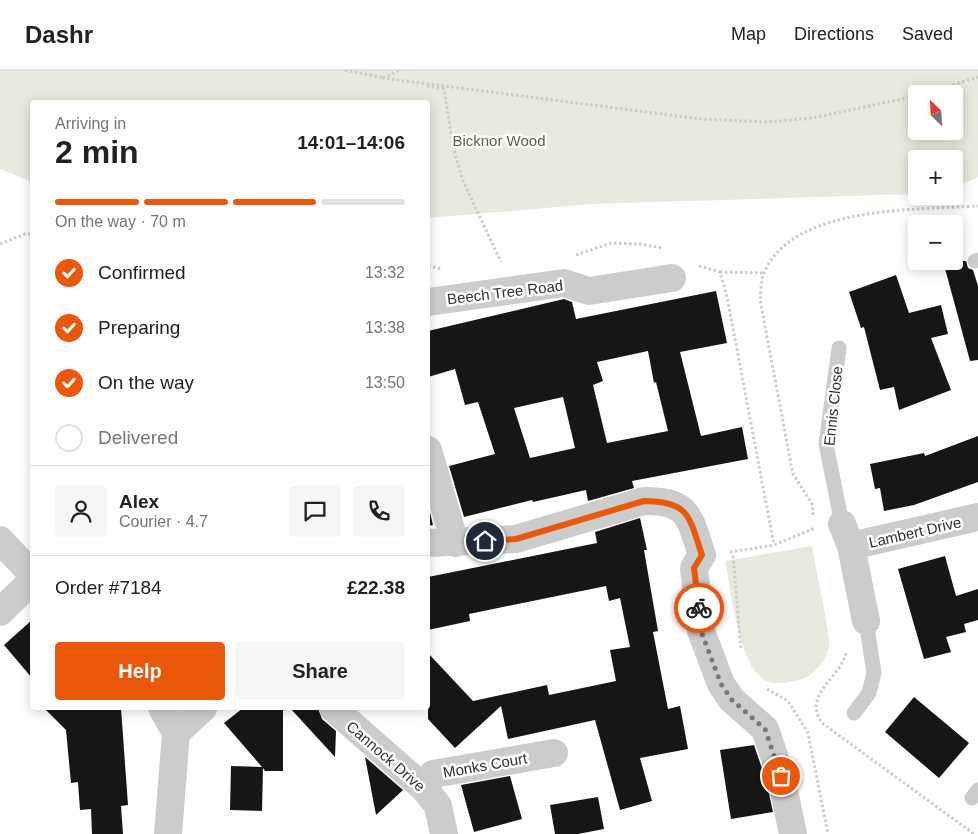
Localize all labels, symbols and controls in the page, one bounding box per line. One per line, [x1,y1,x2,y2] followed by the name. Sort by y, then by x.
[25,21,93,48] text: Dashr
[731,24,766,44] text: Map
[794,24,874,44] text: Directions
[902,24,953,44] text: Saved
[908,85,962,140] north arrow
[908,85,963,270] map controls
[55,115,126,132] text: Arriving in
[297,132,405,153] text: 14:01–14:06
[452,132,546,149] park label: Bicknor Wood
[55,134,139,170] text: 2 min
[908,150,963,205] button: +
[55,213,186,230] text: On the way · 70 m
[908,215,963,270] button: −
[55,259,83,287] icon: check
[98,262,186,283] text: Confirmed
[365,264,405,281] text: 13:32
[446,276,564,308] street label: Beech Tree Road
[55,314,83,342] icon: check
[98,317,180,338] text: Preparing
[365,319,405,336] text: 13:38
[820,365,846,447] street label: Ennis Close
[55,369,83,397] icon: check
[98,372,194,393] text: On the way
[365,374,405,391] text: 13:50
[98,427,178,448] text: Delivered
[55,485,107,537] button: person
[289,485,341,537] button: chat
[353,485,405,537] button: phone
[119,491,159,512] text: Alex
[119,513,208,530] text: Courier · 4.7
[867,513,963,551] street label: Lambert Drive
[464,520,506,562] pin
[471,527,499,555] icon: home
[55,577,162,598] text: Order #7184
[347,577,405,598] text: £22.38
[674,583,724,633] courier
[685,594,713,622] icon: bike
[55,642,225,700] button: Help
[235,642,405,700] button: Share
[343,717,429,795] street label: Cannock Drive
[442,749,529,781] street label: Monks Court
[760,755,802,797] pin
[767,762,795,790] icon: bag

